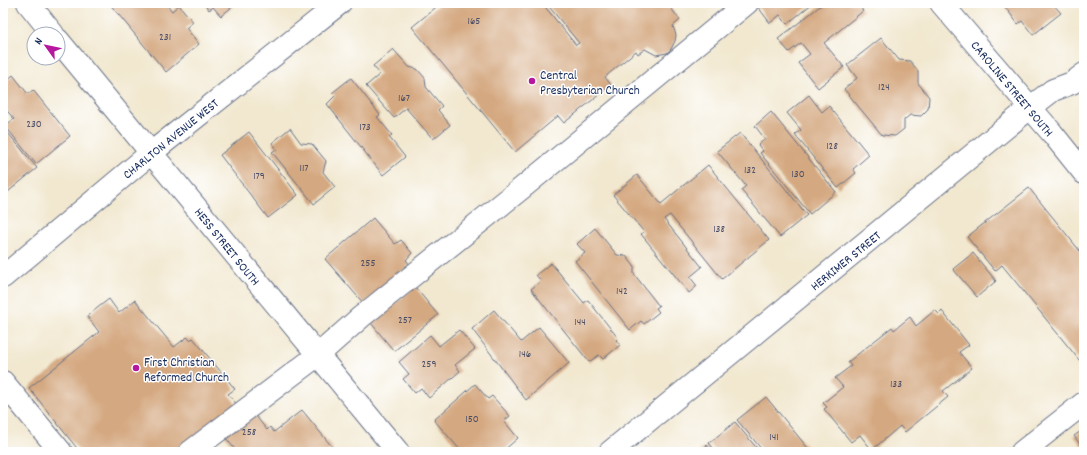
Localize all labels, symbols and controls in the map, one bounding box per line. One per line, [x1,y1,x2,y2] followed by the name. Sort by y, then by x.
[468,14,480,30] house number: 165
[26,26,66,66] north arrow
[159,30,171,46] house number: 231
[31,35,48,48] text: N
[965,37,1057,142] street label: CAROLINE STREET SOUTH
[540,67,640,101] place label: Central Presbyterian Church
[527,76,537,86] marker: Central Presbyterian Church
[878,80,890,96] house number: 124
[398,91,410,107] house number: 167
[119,95,224,185] street label: CHARLTON AVENUE WEST
[26,117,42,133] house number: 230
[359,120,371,136] house number: 173
[826,139,838,155] house number: 128
[299,161,309,177] house number: 117
[744,163,756,179] house number: 132
[791,167,805,183] house number: 130
[253,169,265,185] house number: 179
[189,204,264,291] street label: HESS STREET SOUTH
[713,222,725,238] house number: 138
[807,227,886,296] street label: HERKIMER STREET
[361,256,376,272] house number: 255
[616,284,628,300] house number: 142
[398,313,412,329] house number: 257
[574,315,586,331] house number: 144
[519,347,531,363] house number: 146
[144,354,229,388] place label: First Christian Reformed Church
[422,357,436,373] house number: 259
[131,363,141,373] marker: First Christian Reformed Church
[890,377,902,393] house number: 133
[465,412,479,428] house number: 150
[242,425,256,441] house number: 258
[769,430,779,446] house number: 141

